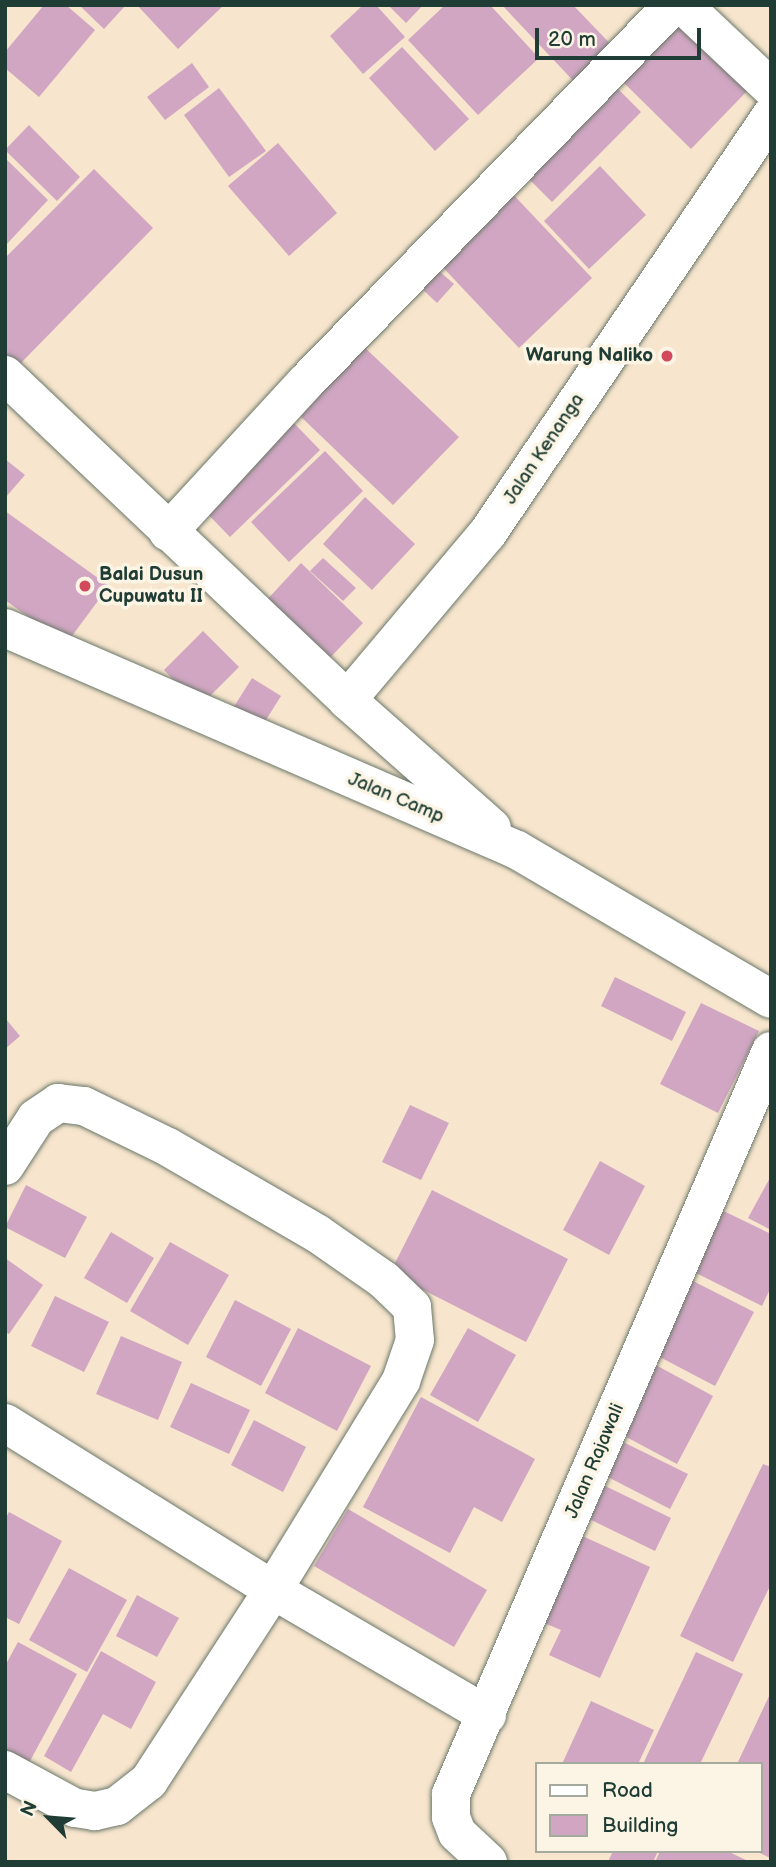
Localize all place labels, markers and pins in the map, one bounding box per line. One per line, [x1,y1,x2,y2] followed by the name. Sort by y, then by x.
[526,345,653,367] place label: Warung Naliko
[659,348,675,364] marker: Warung Naliko
[99,564,203,608] place label: Balai Dusun Cupuwatu II
[77,578,93,594] marker: Balai Dusun Cupuwatu II

